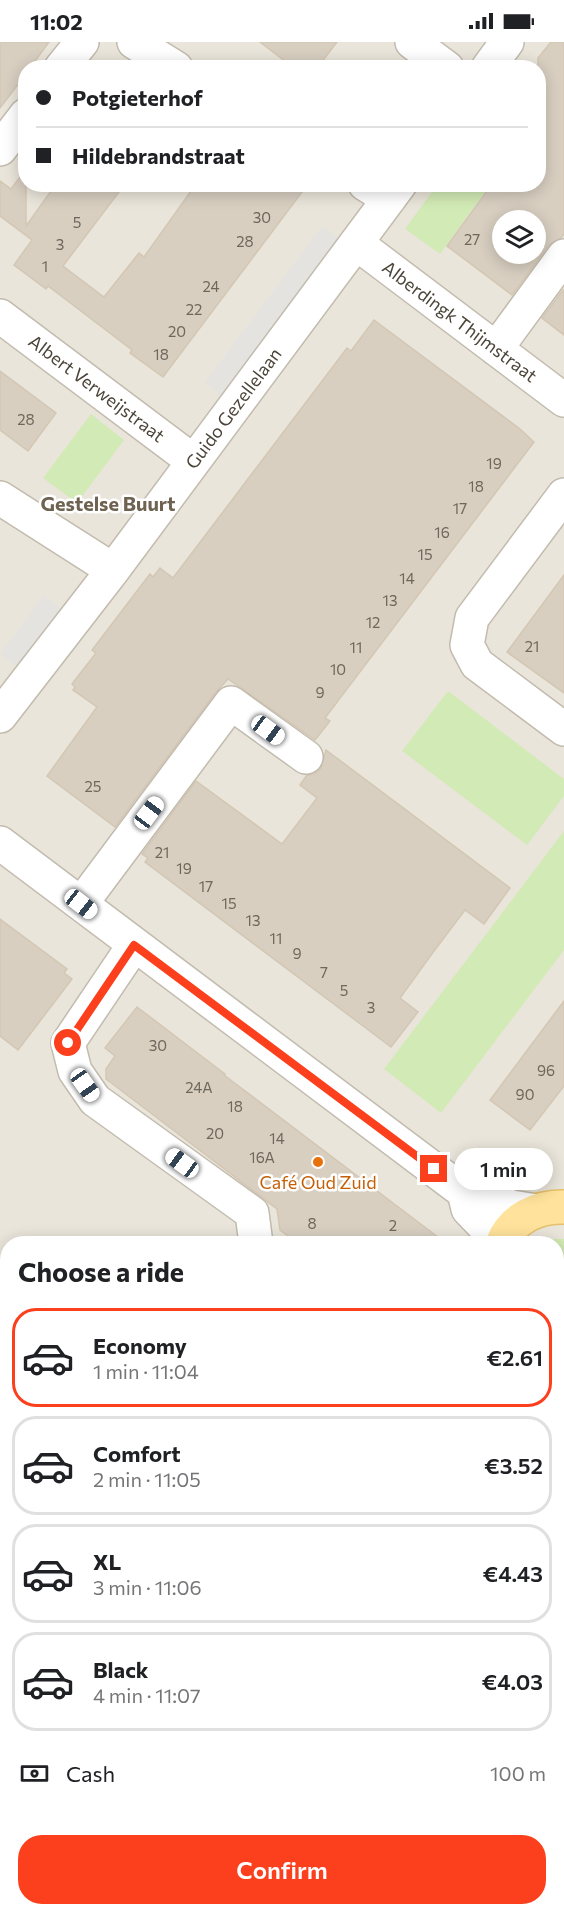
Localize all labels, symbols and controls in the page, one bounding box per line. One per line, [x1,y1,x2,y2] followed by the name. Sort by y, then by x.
[30,8,83,35] text: 11:02
[72,84,203,111] text: Potgieterhof
[72,142,245,169] text: Hildebrandstraat
[253,208,271,226] house number: 30
[492,210,546,264] map controls
[492,210,546,264] button: layers
[73,213,81,231] house number: 5
[464,230,480,248] house number: 27
[236,232,254,250] house number: 28
[56,235,64,253] house number: 3
[378,256,542,386] street label: Alberdingk Thijmstraat
[42,257,48,275] house number: 1
[202,277,220,295] house number: 24
[186,300,202,318] house number: 22
[168,322,186,340] house number: 20
[25,330,169,446] street label: Albert Verweijstraat
[180,343,286,473] street label: Guido Gezellelaan
[153,345,169,363] house number: 18
[17,410,35,428] house number: 28
[486,454,502,472] house number: 19
[468,477,484,495] house number: 18
[40,491,176,515] district label: Gestelse Buurt
[453,499,467,517] house number: 17
[434,523,450,541] house number: 16
[417,545,433,563] house number: 15
[399,569,415,587] house number: 14
[383,591,397,609] house number: 13
[366,613,380,631] house number: 12
[525,637,539,655] house number: 21
[350,638,362,656] house number: 11
[330,660,346,678] house number: 10
[315,683,325,701] house number: 9
[248,712,288,748] car
[85,777,101,795] house number: 25
[131,793,167,833] car
[155,843,169,861] house number: 21
[176,859,192,877] house number: 19
[199,877,213,895] house number: 17
[61,886,101,922] car
[221,894,237,912] house number: 15
[246,911,260,929] house number: 13
[270,929,282,947] house number: 11
[292,944,302,962] house number: 9
[320,963,328,981] house number: 7
[340,981,348,999] house number: 5
[367,998,375,1016] house number: 3
[54,1029,81,1056] route start
[149,1036,167,1054] house number: 30
[537,1061,555,1079] house number: 96
[67,1065,103,1105] car
[185,1078,213,1096] house number: 24A
[516,1085,534,1103] house number: 90
[227,1097,243,1115] house number: 18
[206,1124,224,1142] house number: 20
[269,1129,285,1147] house number: 14
[162,1145,202,1181] car
[249,1148,275,1166] house number: 16A
[455,1148,554,1190] callout: 1 min
[311,1155,325,1169] marker: Café Oud Zuid
[420,1155,447,1182] route end
[480,1157,527,1181] text: 1 min
[259,1171,377,1193] place label: Café Oud Zuid
[307,1214,317,1232] house number: 8
[389,1216,397,1234] house number: 2
[18,1255,184,1288] text: Choose a ride
[21,1331,75,1385] icon: car
[93,1332,187,1359] text: Economy
[487,1344,543,1371] text: €2.61
[93,1359,199,1383] text: 1 min · 11:04
[21,1439,75,1493] icon: car
[93,1440,181,1467] text: Comfort
[484,1452,543,1479] text: €3.52
[93,1467,201,1491] text: 2 min · 11:05
[21,1547,75,1601] icon: car
[93,1548,121,1575] text: XL
[483,1560,543,1587] text: €4.43
[93,1575,202,1599] text: 3 min · 11:06
[21,1655,75,1709] icon: car
[93,1656,148,1683] text: Black
[482,1668,543,1695] text: €4.03
[93,1683,201,1707] text: 4 min · 11:07
[18,1757,51,1790] icon: cash
[66,1760,115,1787] text: Cash
[490,1761,546,1785] text: 100 m
[18,1835,546,1904] button: Confirm

